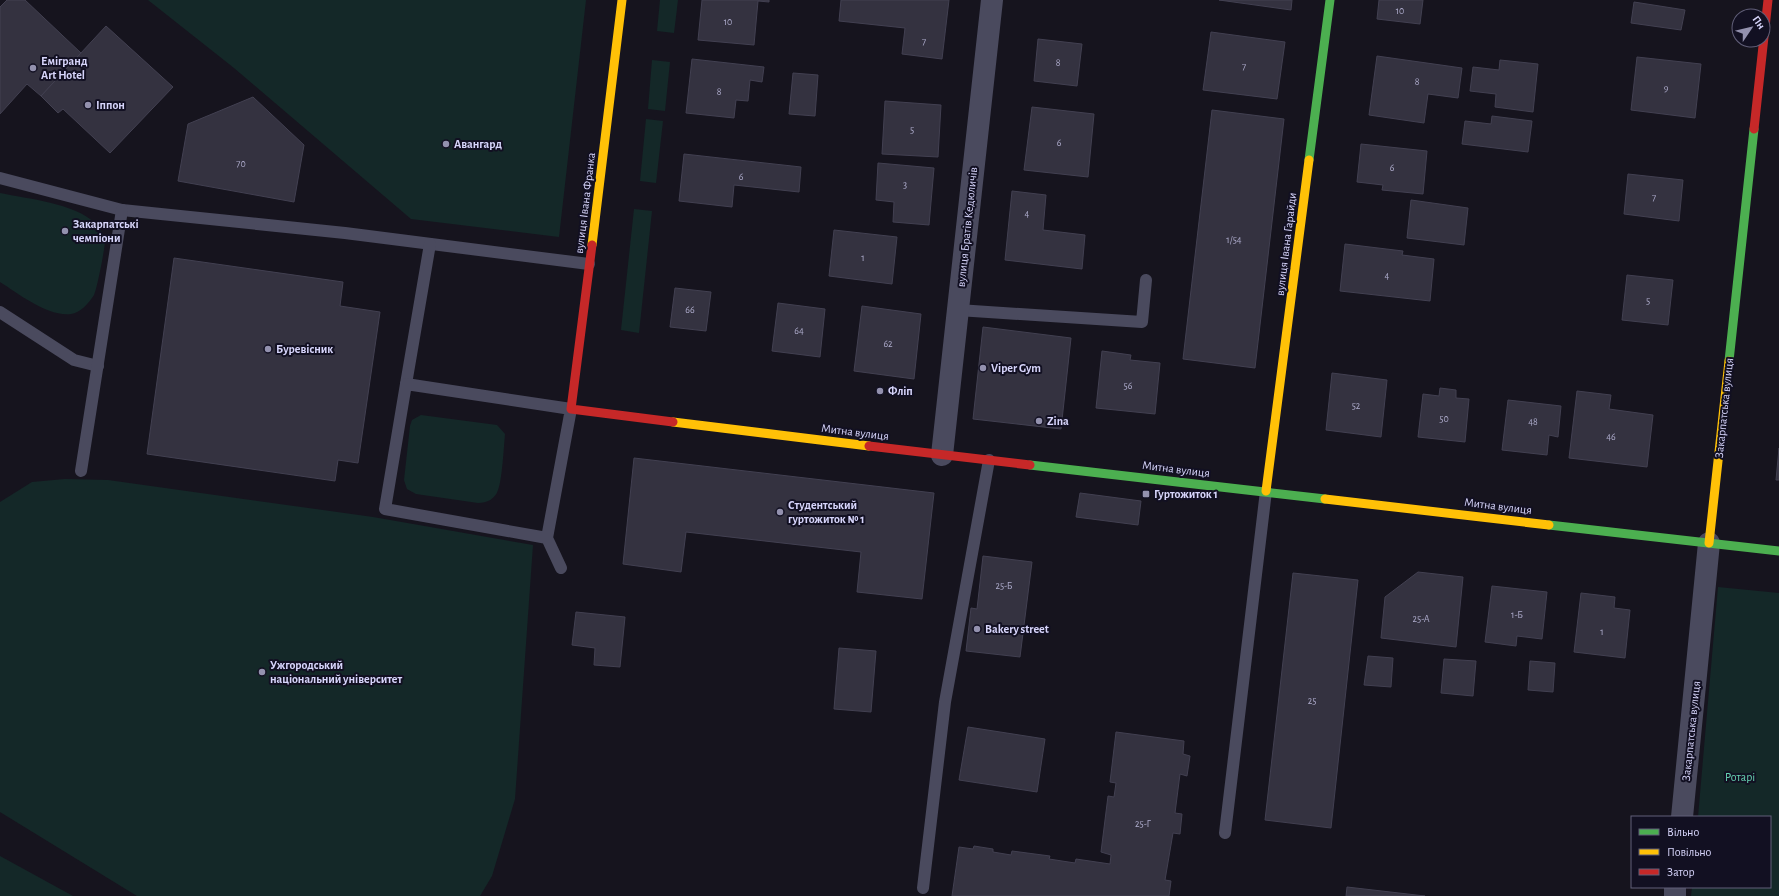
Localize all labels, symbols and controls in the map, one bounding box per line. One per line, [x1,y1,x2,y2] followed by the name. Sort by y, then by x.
[1396,6,1404,16] house number: 10
[1731,8,1771,48] north arrow
[1750,14,1767,31] text: Пн
[724,17,732,27] house number: 10
[922,37,926,47] house number: 7
[41,55,88,81] place label: Емігранд Art Hotel
[1056,58,1061,68] house number: 8
[1242,62,1246,72] house number: 7
[28,63,38,73] marker: Емігранд Art Hotel
[1415,77,1420,87] house number: 8
[1664,83,1669,93] house number: 9
[717,87,722,97] house number: 8
[96,99,125,111] place label: Іппон
[83,100,93,110] marker: Іппон
[910,125,914,135] house number: 5
[454,138,502,150] place label: Авангард
[1057,138,1062,148] house number: 6
[441,139,451,149] marker: Авангард
[573,151,598,254] street label: вулиця Івана Франка
[236,159,246,169] house number: 70
[1390,163,1395,173] house number: 6
[955,166,980,288] street label: вулиця Братів Кедюличів
[739,172,744,182] house number: 6
[903,180,907,190] house number: 3
[1274,192,1299,297] street label: вулиця Івана Гарайди
[1652,193,1656,203] house number: 7
[1025,209,1030,219] house number: 4
[73,218,139,244] place label: Закарпатські чемпіони
[60,226,70,236] marker: Закарпатські чемпіони
[1226,235,1242,245] house number: 1/54
[861,253,865,263] house number: 1
[1385,271,1390,281] house number: 4
[1646,296,1650,306] house number: 5
[685,305,695,315] house number: 66
[794,326,804,336] house number: 64
[883,339,893,349] house number: 62
[276,343,333,356] place label: Буревісник
[263,344,273,354] marker: Буревісник
[1713,357,1736,459] street label: Закарпатська вулиця
[991,362,1041,375] place label: Viper Gym
[978,363,988,373] marker: Viper Gym
[1124,381,1133,391] house number: 56
[888,385,913,397] place label: Фліп
[875,386,885,396] marker: Фліп
[1352,401,1361,411] house number: 52
[1439,414,1449,424] house number: 50
[1047,415,1069,427] place label: Zina
[1034,416,1044,426] marker: Zina
[1528,417,1538,427] house number: 48
[820,422,890,443] street label: Митна вулиця
[1606,432,1616,442] house number: 46
[1141,459,1211,480] street label: Митна вулиця
[1154,488,1218,501] place label: Гуртожиток 1
[1141,489,1151,499] marker: Гуртожиток 1
[1463,496,1533,517] street label: Митна вулиця
[788,499,865,526] place label: Студентський гуртожиток № 1
[775,507,785,517] marker: Студентський гуртожиток № 1
[995,581,1013,591] house number: 25-Б
[1511,610,1523,620] house number: 1-Б
[1412,614,1430,624] house number: 25-А
[985,623,1049,636] place label: Bakery street
[972,624,982,634] marker: Bakery street
[1600,627,1604,637] house number: 1
[270,659,402,686] place label: Ужгородський національний університет
[257,667,267,677] marker: Ужгородський національний університет
[1680,680,1703,782] street label: Закарпатська вулиця
[1308,696,1316,706] house number: 25
[1725,771,1755,783] park label: Ротарі
[1631,816,1771,888] legend
[1135,819,1152,829] house number: 25-Г
[1667,826,1699,838] text: Вільно
[1667,846,1712,858] text: Повільно
[1667,866,1695,878] text: Затор

